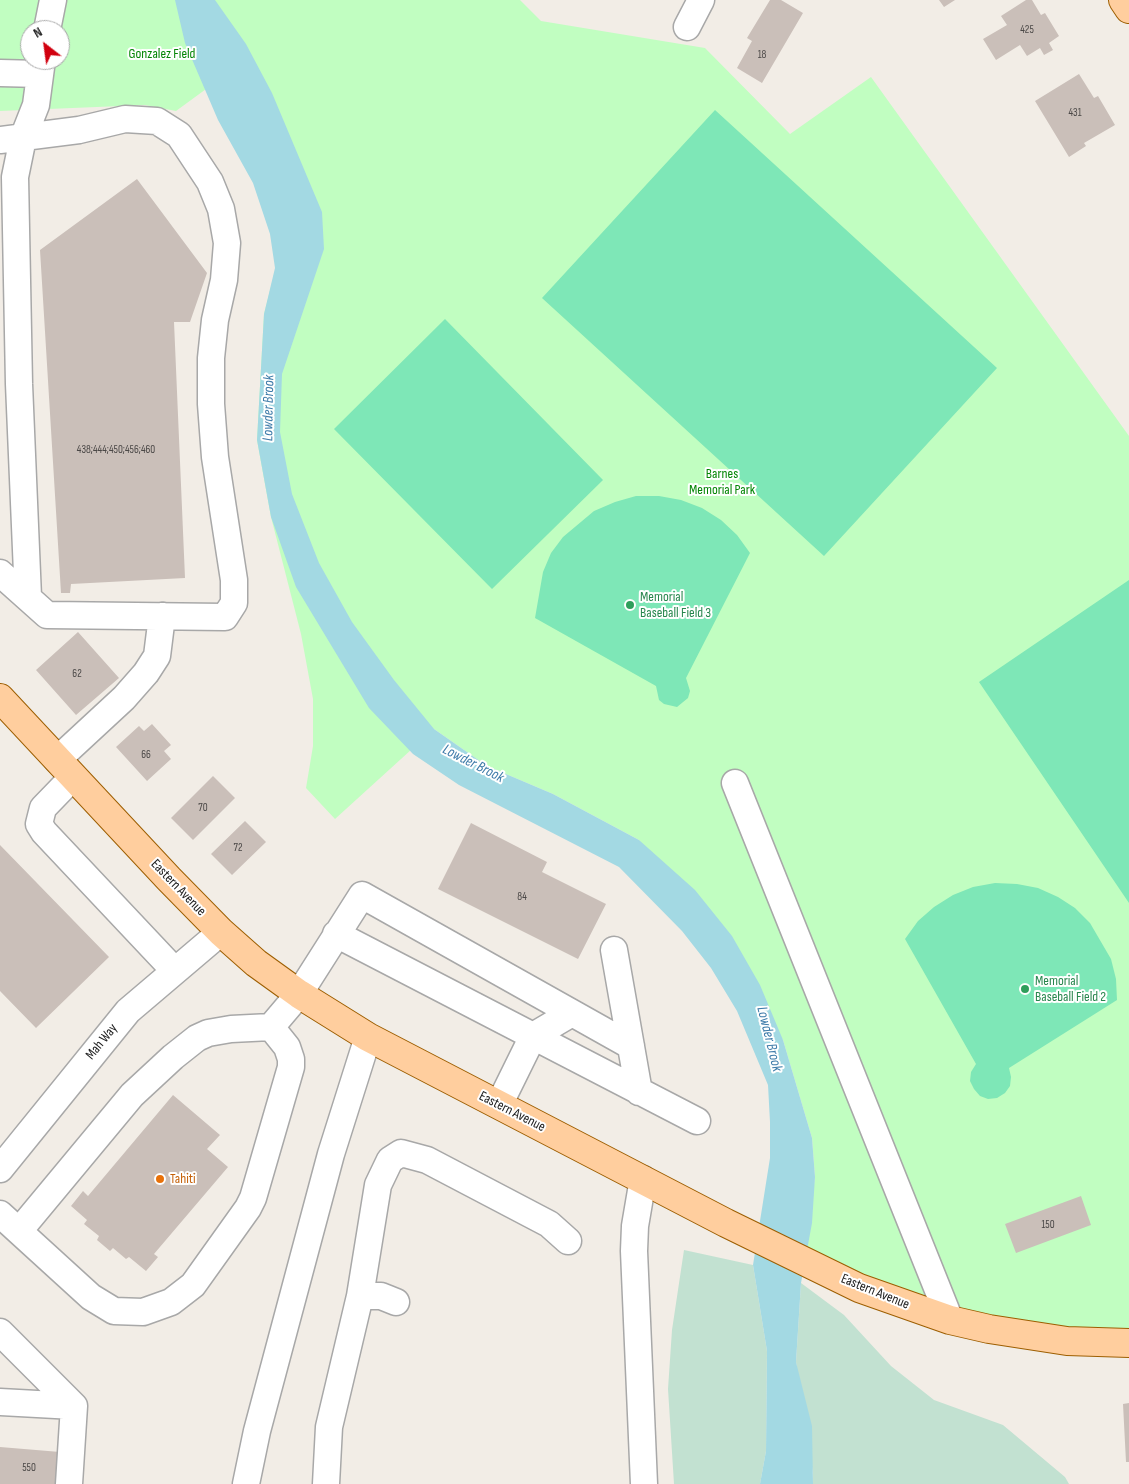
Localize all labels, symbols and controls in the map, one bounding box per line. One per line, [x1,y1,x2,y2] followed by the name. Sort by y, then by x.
[20,20,70,70] north arrow
[30,23,45,42] text: N
[1020,23,1034,37] house number: 425
[129,46,195,62] park label: Gonzalez Field
[758,48,766,62] house number: 18
[1068,106,1082,120] house number: 431
[259,375,279,441] water label: Lowder Brook
[77,443,155,457] house number: 438;444;450;456;460
[689,466,755,498] park label: Barnes Memorial Park
[640,589,711,622] place label: Memorial Baseball Field 3
[624,599,636,611] marker: Memorial Baseball Field 3
[72,667,82,681] house number: 62
[439,741,507,787] water label: Lowder Brook
[141,748,151,762] house number: 66
[198,801,208,815] house number: 70
[234,841,242,855] house number: 72
[147,856,209,920] street label: Eastern Avenue
[517,890,527,904] house number: 84
[1035,973,1106,1006] place label: Memorial Baseball Field 2
[1019,983,1031,995] marker: Memorial Baseball Field 2
[752,1005,786,1073] water label: Lowder Brook
[82,1021,122,1063] street label: Mah Way
[476,1088,548,1136] street label: Eastern Avenue
[170,1171,196,1187] place label: Tahiti
[154,1173,166,1185] marker: Tahiti
[1041,1218,1055,1232] house number: 150
[838,1271,912,1313] street label: Eastern Avenue
[22,1461,36,1475] house number: 550

